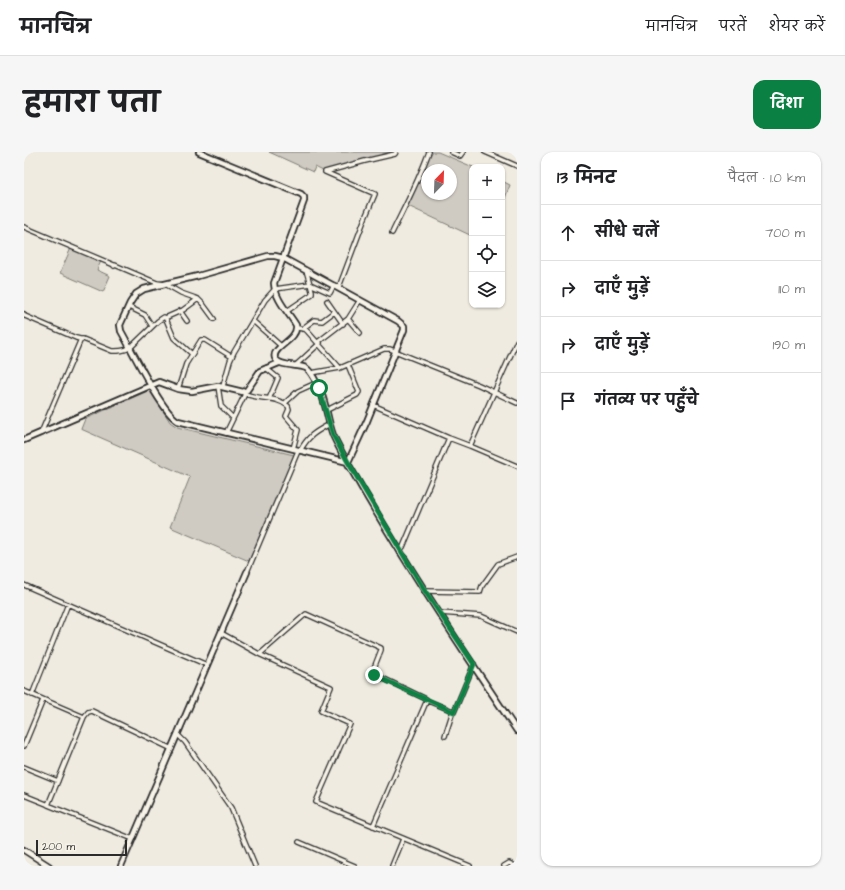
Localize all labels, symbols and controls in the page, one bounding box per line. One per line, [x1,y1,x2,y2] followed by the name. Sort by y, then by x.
[20,14,91,41] text: मानचित्र
[646,17,697,37] text: मानचित्र
[719,17,747,37] text: परतें
[769,17,825,37] text: शेयर करें
[753,80,821,129] button: दिशा
[24,84,160,123] text: हमारा पता
[421,164,457,200] north arrow
[469,164,505,308] map controls
[469,164,505,200] button: +
[557,166,616,190] text: 13 मिनट
[728,169,805,187] text: पैदल · 1.0 km
[469,200,505,236] button: −
[557,222,579,244] icon: ahead
[595,222,659,243] text: सीधे चलें
[765,224,805,242] text: 700 m
[469,236,505,272] button: locate
[469,272,505,308] button: layers
[557,278,579,300] icon: right
[595,278,649,299] text: दाएँ मुड़ें
[778,280,805,298] text: 110 m
[557,334,579,356] icon: right
[595,334,649,355] text: दाएँ मुड़ें
[772,336,805,354] text: 190 m
[310,379,328,397] route start
[557,390,579,412] icon: arrive
[595,390,698,411] text: गंतव्य पर पहुँचे
[365,666,383,684] route end
[36,838,127,857] scale bar
[42,839,75,854] text: 200 m

